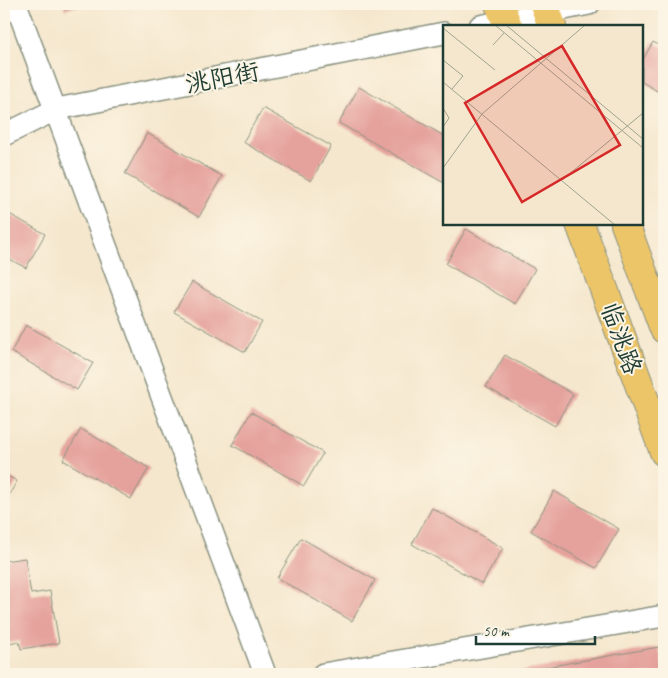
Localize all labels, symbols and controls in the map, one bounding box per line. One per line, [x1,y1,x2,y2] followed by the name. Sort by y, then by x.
[443,25,643,225] inset map
[182,55,262,101] street label: 洮阳街
[593,298,649,379] street label: 临洮路
[476,613,594,645] scale bar
[483,622,510,641] text: 50 m

